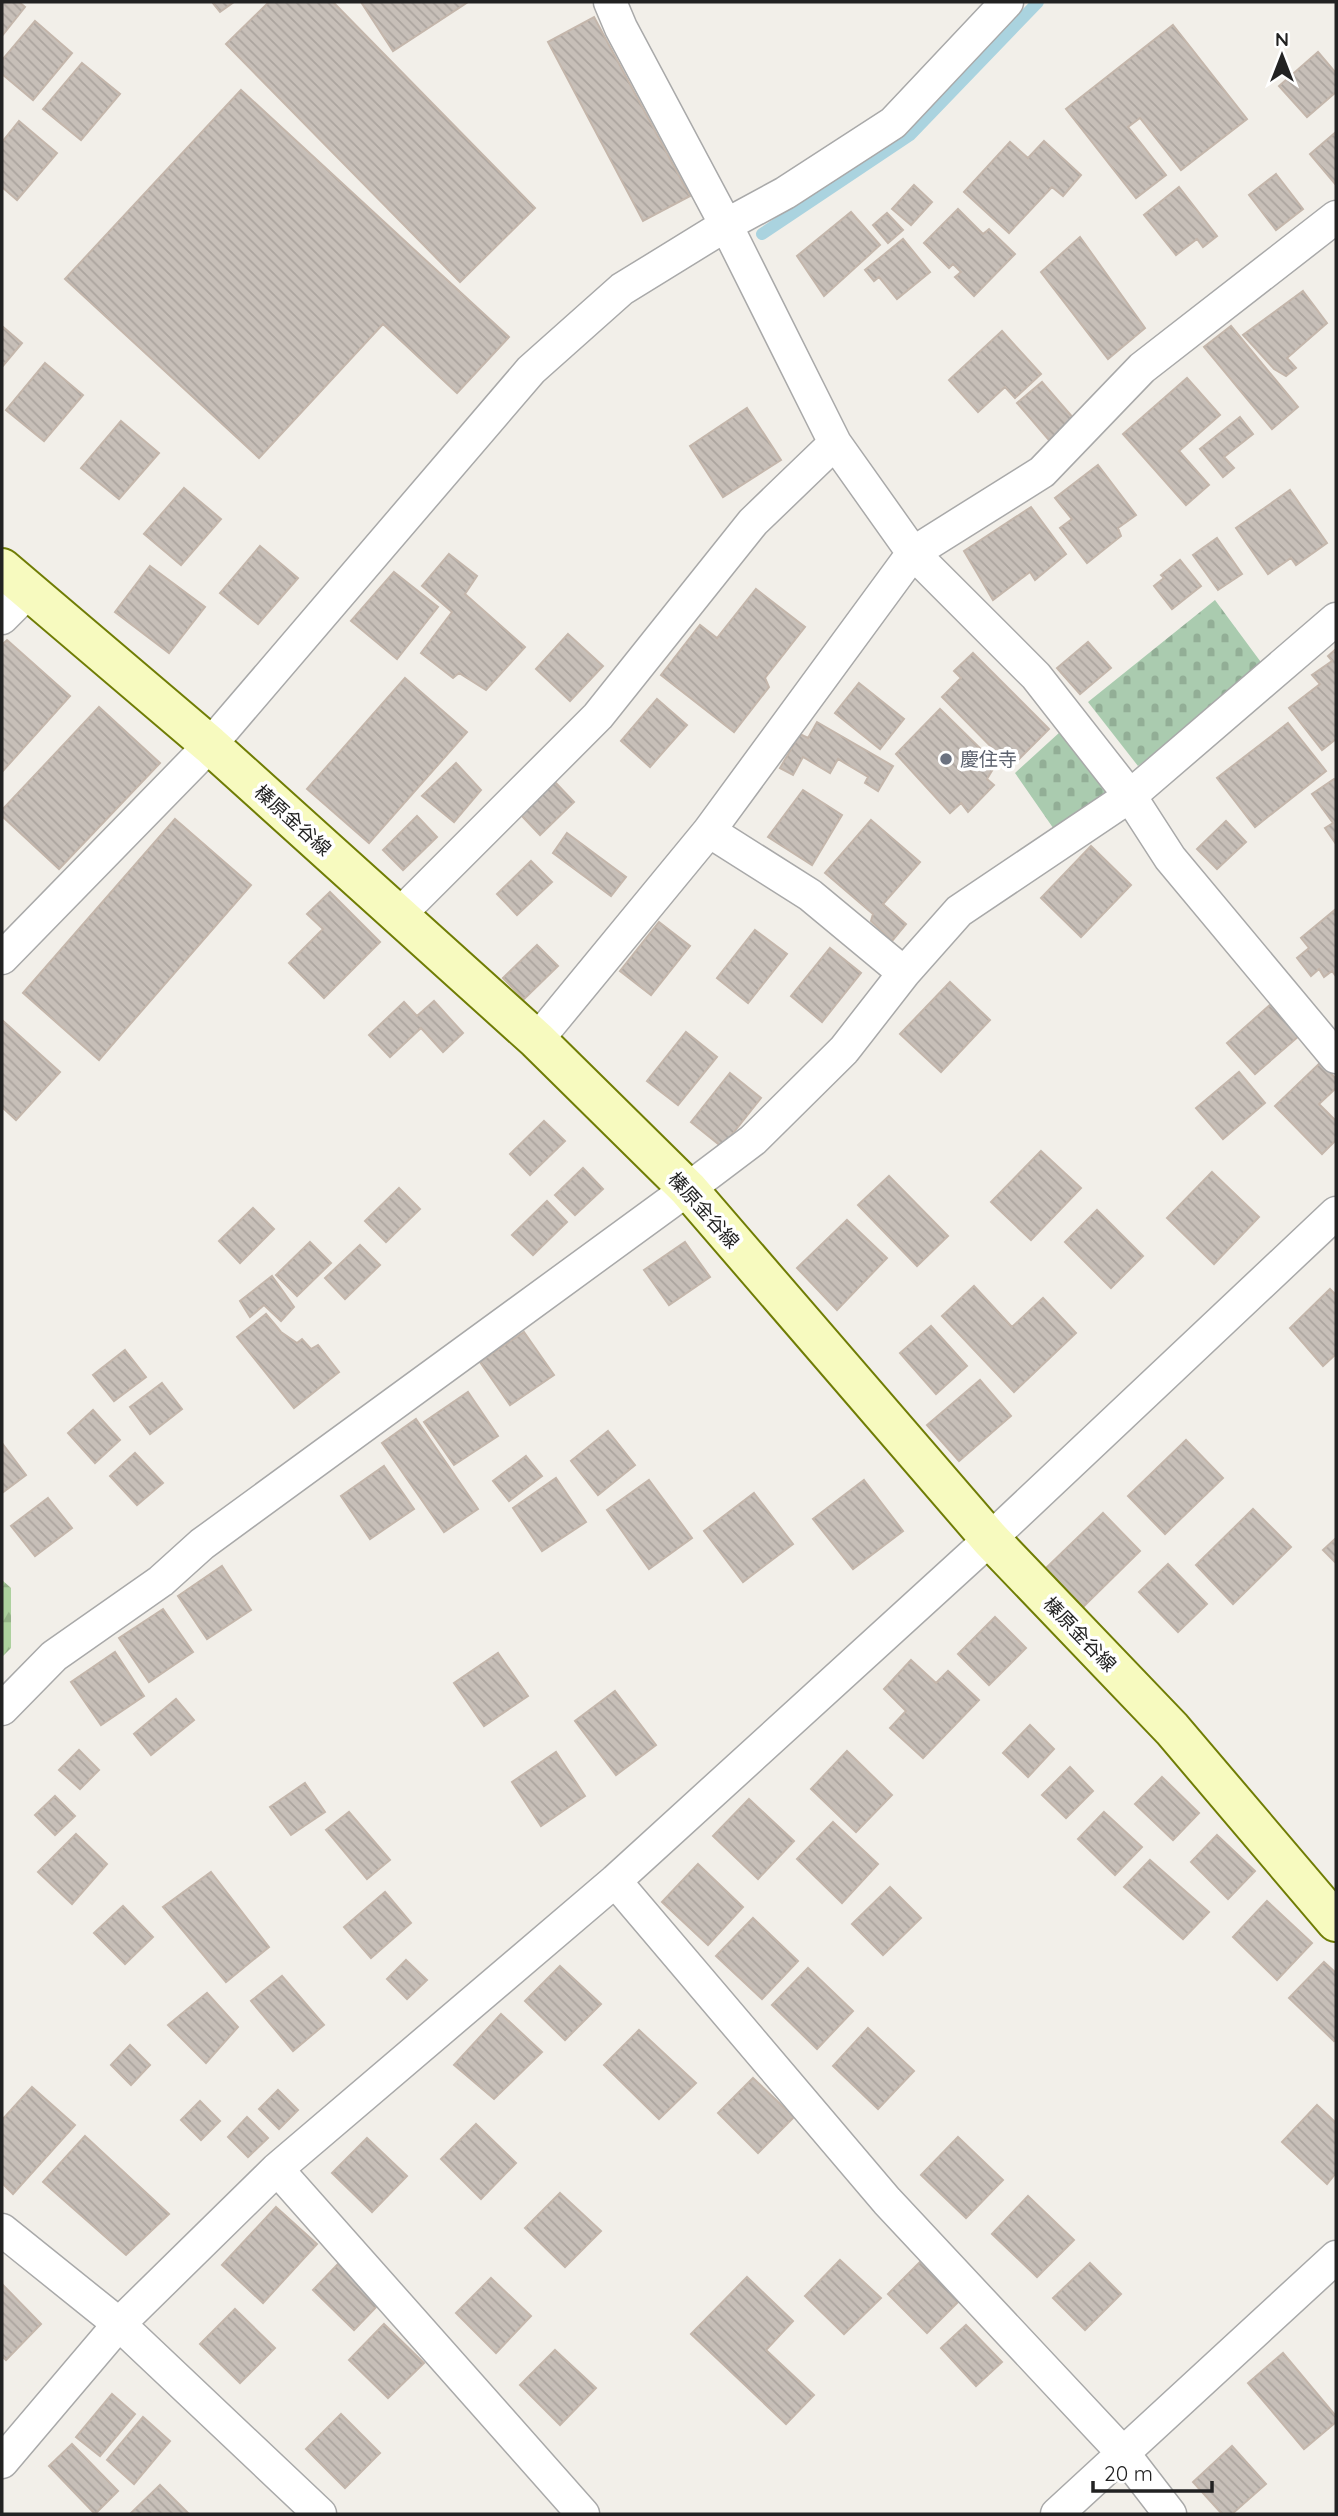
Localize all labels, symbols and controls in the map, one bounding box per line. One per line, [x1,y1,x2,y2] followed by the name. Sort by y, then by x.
[1247,21,1317,91] north arrow
[1275,27,1289,51] text: N
[960,747,1017,771] place label: 慶住寺
[938,751,954,767] marker: 慶住寺
[250,779,336,861] street label: 榛原金谷線
[663,1167,745,1253] street label: 榛原金谷線
[1038,1591,1122,1677] street label: 榛原金谷線
[1093,2450,1212,2494] scale bar
[1104,2460,1153,2486] text: 20 m

